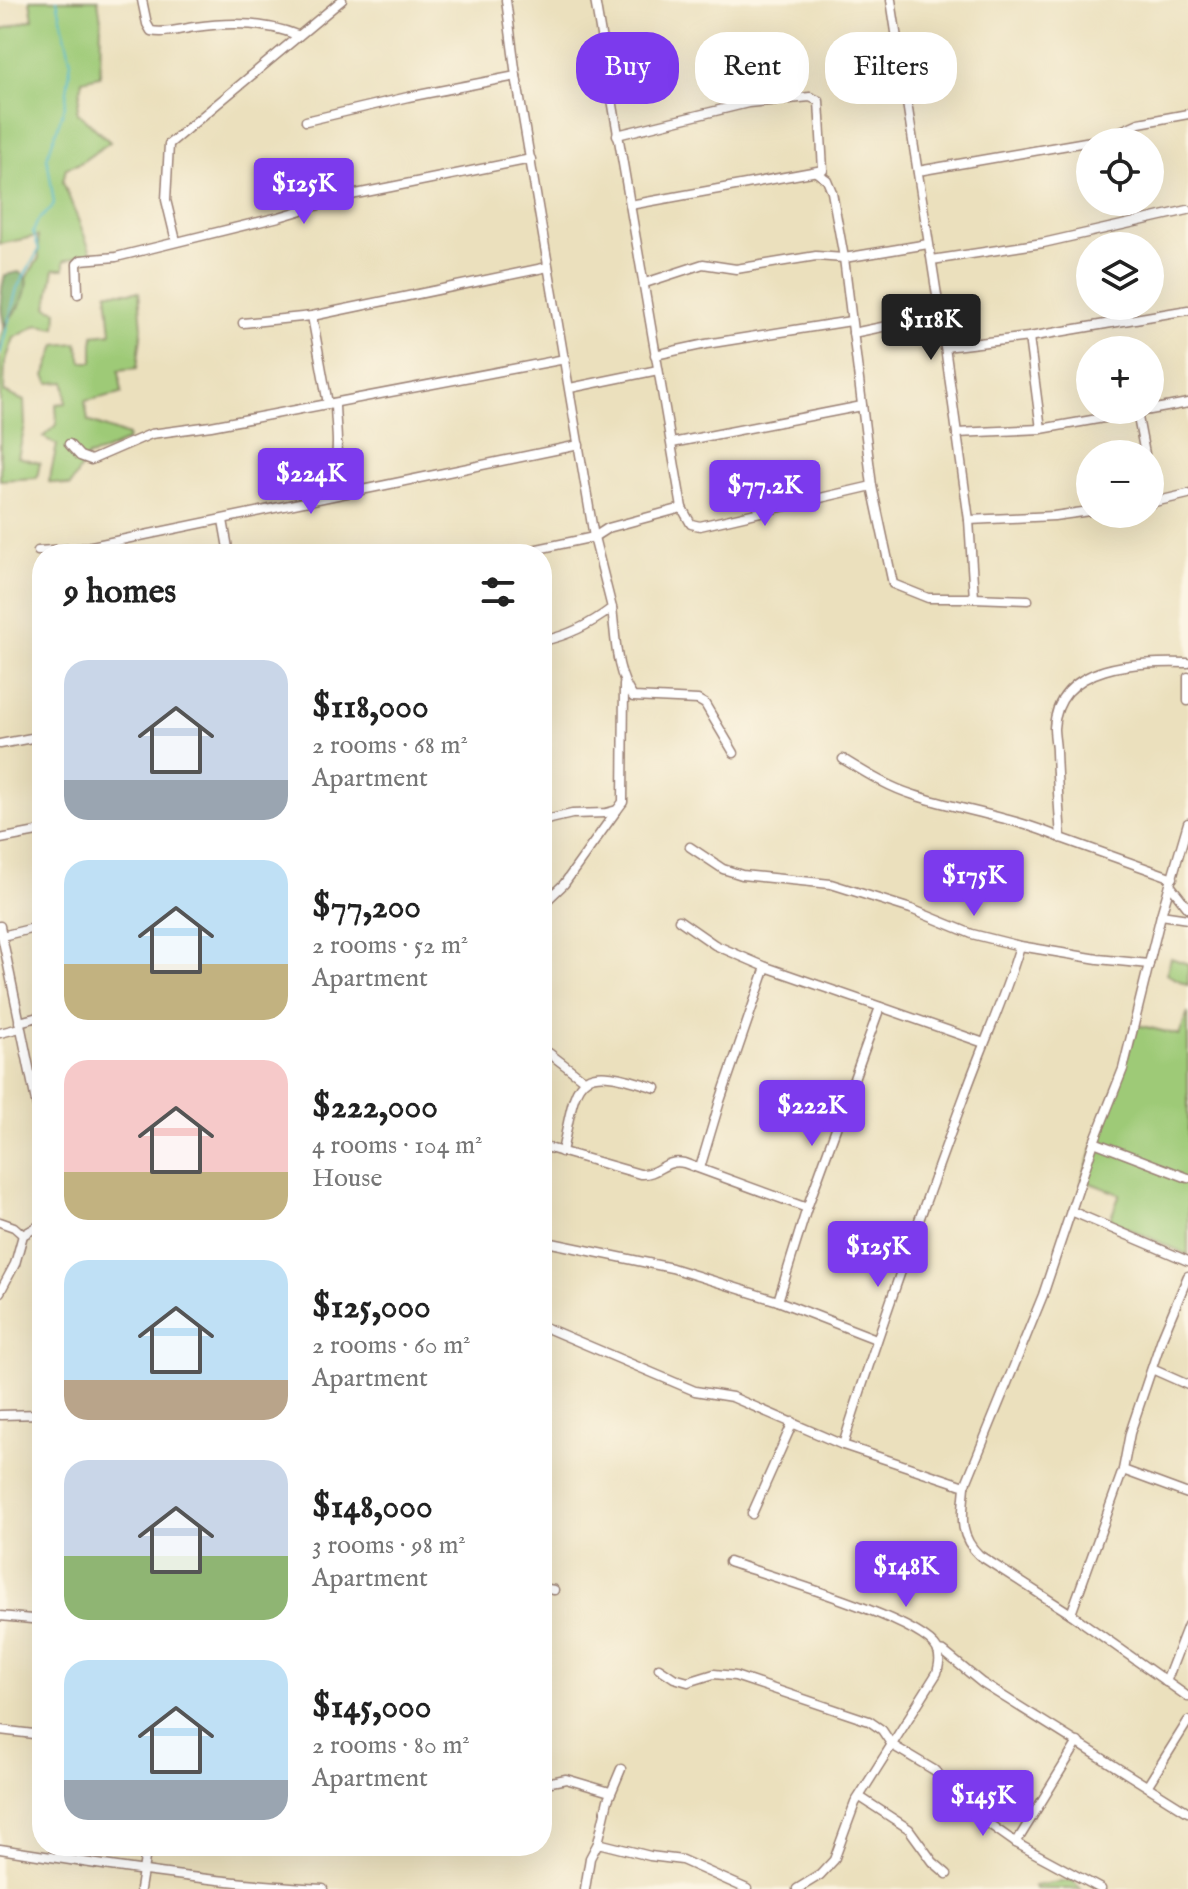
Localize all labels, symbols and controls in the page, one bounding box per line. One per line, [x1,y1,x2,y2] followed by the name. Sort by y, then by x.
[576,32,679,104] chip: Buy
[695,32,809,104] chip: Rent
[825,32,957,104] chip: Filters
[1076,128,1164,528] map controls
[1076,128,1164,216] button: locate
[248,158,360,226] pin: $125K
[272,167,336,200] text: $125K
[1076,232,1164,320] button: layers
[875,294,987,362] pin: $118K
[900,303,962,336] text: $118K
[1076,336,1164,424] button: +
[1076,440,1164,528] button: −
[255,448,367,516] pin: $224K
[276,457,346,490] text: $224K
[700,460,830,528] pin: $77.2K
[727,469,803,502] text: $77.2K
[476,570,520,614] icon: filters
[64,571,176,614] text: 9 homes
[312,686,429,729] text: $118,000
[128,692,224,788] icon: home
[312,729,468,762] text: 2 rooms · 68 m²
[312,762,428,795] text: Apartment
[918,850,1030,918] pin: $175K
[942,859,1006,892] text: $175K
[312,886,421,929] text: $77,200
[128,892,224,988] icon: home
[312,929,468,962] text: 2 rooms · 52 m²
[312,962,428,995] text: Apartment
[756,1080,868,1148] pin: $222K
[312,1086,438,1129] text: $222,000
[777,1089,847,1122] text: $222K
[128,1092,224,1188] icon: home
[312,1129,482,1162] text: 4 rooms · 104 m²
[312,1162,382,1195] text: House
[822,1221,934,1289] pin: $125K
[846,1230,910,1263] text: $125K
[312,1286,431,1329] text: $125,000
[128,1292,224,1388] icon: home
[312,1329,471,1362] text: 2 rooms · 60 m²
[312,1362,428,1395] text: Apartment
[312,1486,433,1529] text: $148,000
[128,1492,224,1588] icon: home
[312,1529,466,1562] text: 3 rooms · 98 m²
[850,1541,962,1609] pin: $148K
[873,1550,939,1583] text: $148K
[312,1562,428,1595] text: Apartment
[312,1686,432,1729] text: $145,000
[128,1692,224,1788] icon: home
[312,1729,470,1762] text: 2 rooms · 80 m²
[312,1762,428,1795] text: Apartment
[927,1770,1039,1838] pin: $145K
[951,1779,1015,1812] text: $145K

